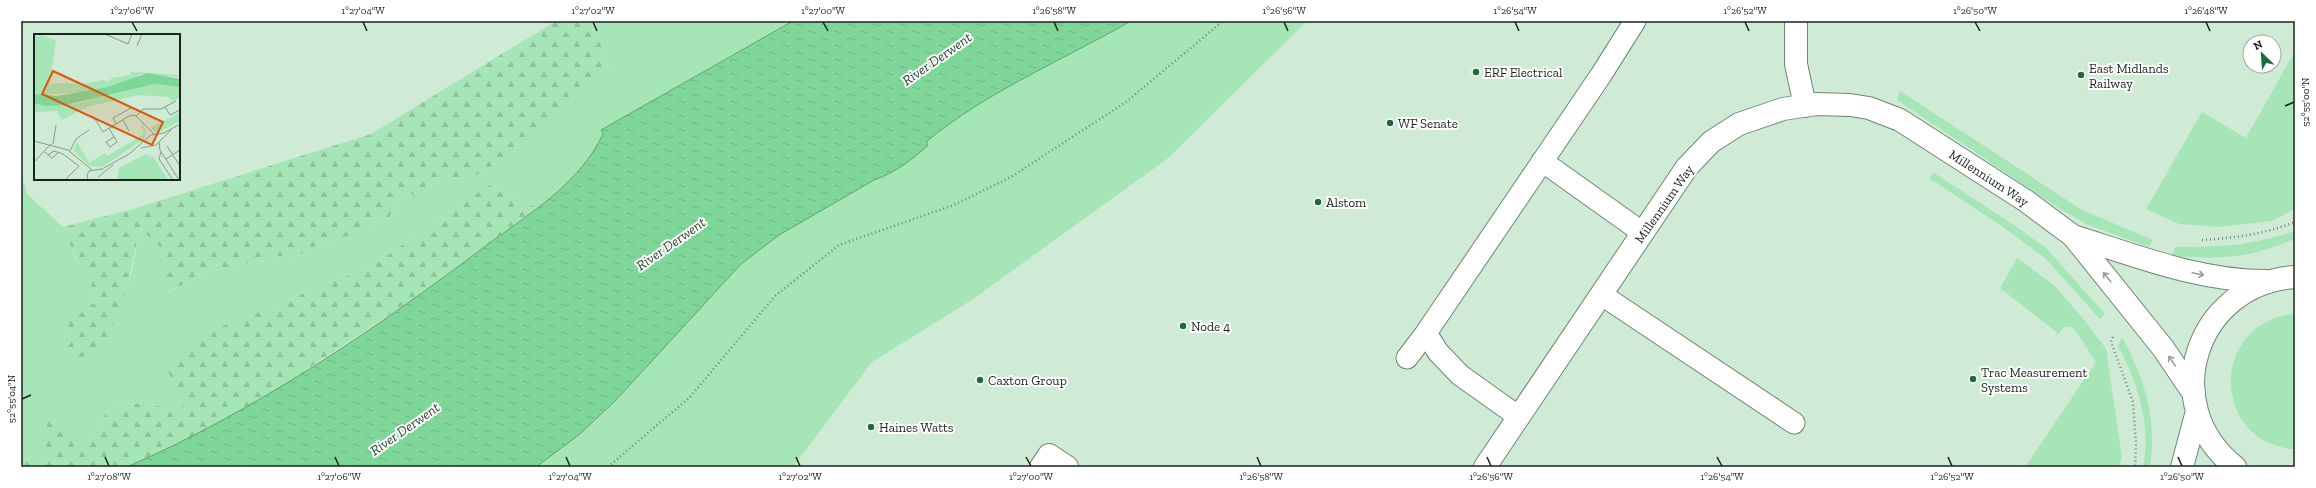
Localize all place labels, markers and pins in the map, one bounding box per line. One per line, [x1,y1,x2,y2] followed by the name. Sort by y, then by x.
[2089,61,2169,91] place label: East Midlands Railway
[1484,65,1563,80] place label: ERF Electrical
[1471,67,1481,77] marker: ERF Electrical
[2076,70,2086,80] marker: East Midlands Railway
[1398,116,1458,131] place label: WF Senate
[1385,118,1395,128] marker: WF Senate
[1326,195,1367,210] place label: Alstom
[1313,197,1323,207] marker: Alstom
[1191,319,1230,334] place label: Node 4
[1178,321,1188,331] marker: Node 4
[1981,365,2087,395] place label: Trac Measurement Systems
[988,373,1067,388] place label: Caxton Group
[1968,374,1978,384] marker: Trac Measurement Systems
[975,375,985,385] marker: Caxton Group
[879,420,954,435] place label: Haines Watts
[866,422,876,432] marker: Haines Watts

